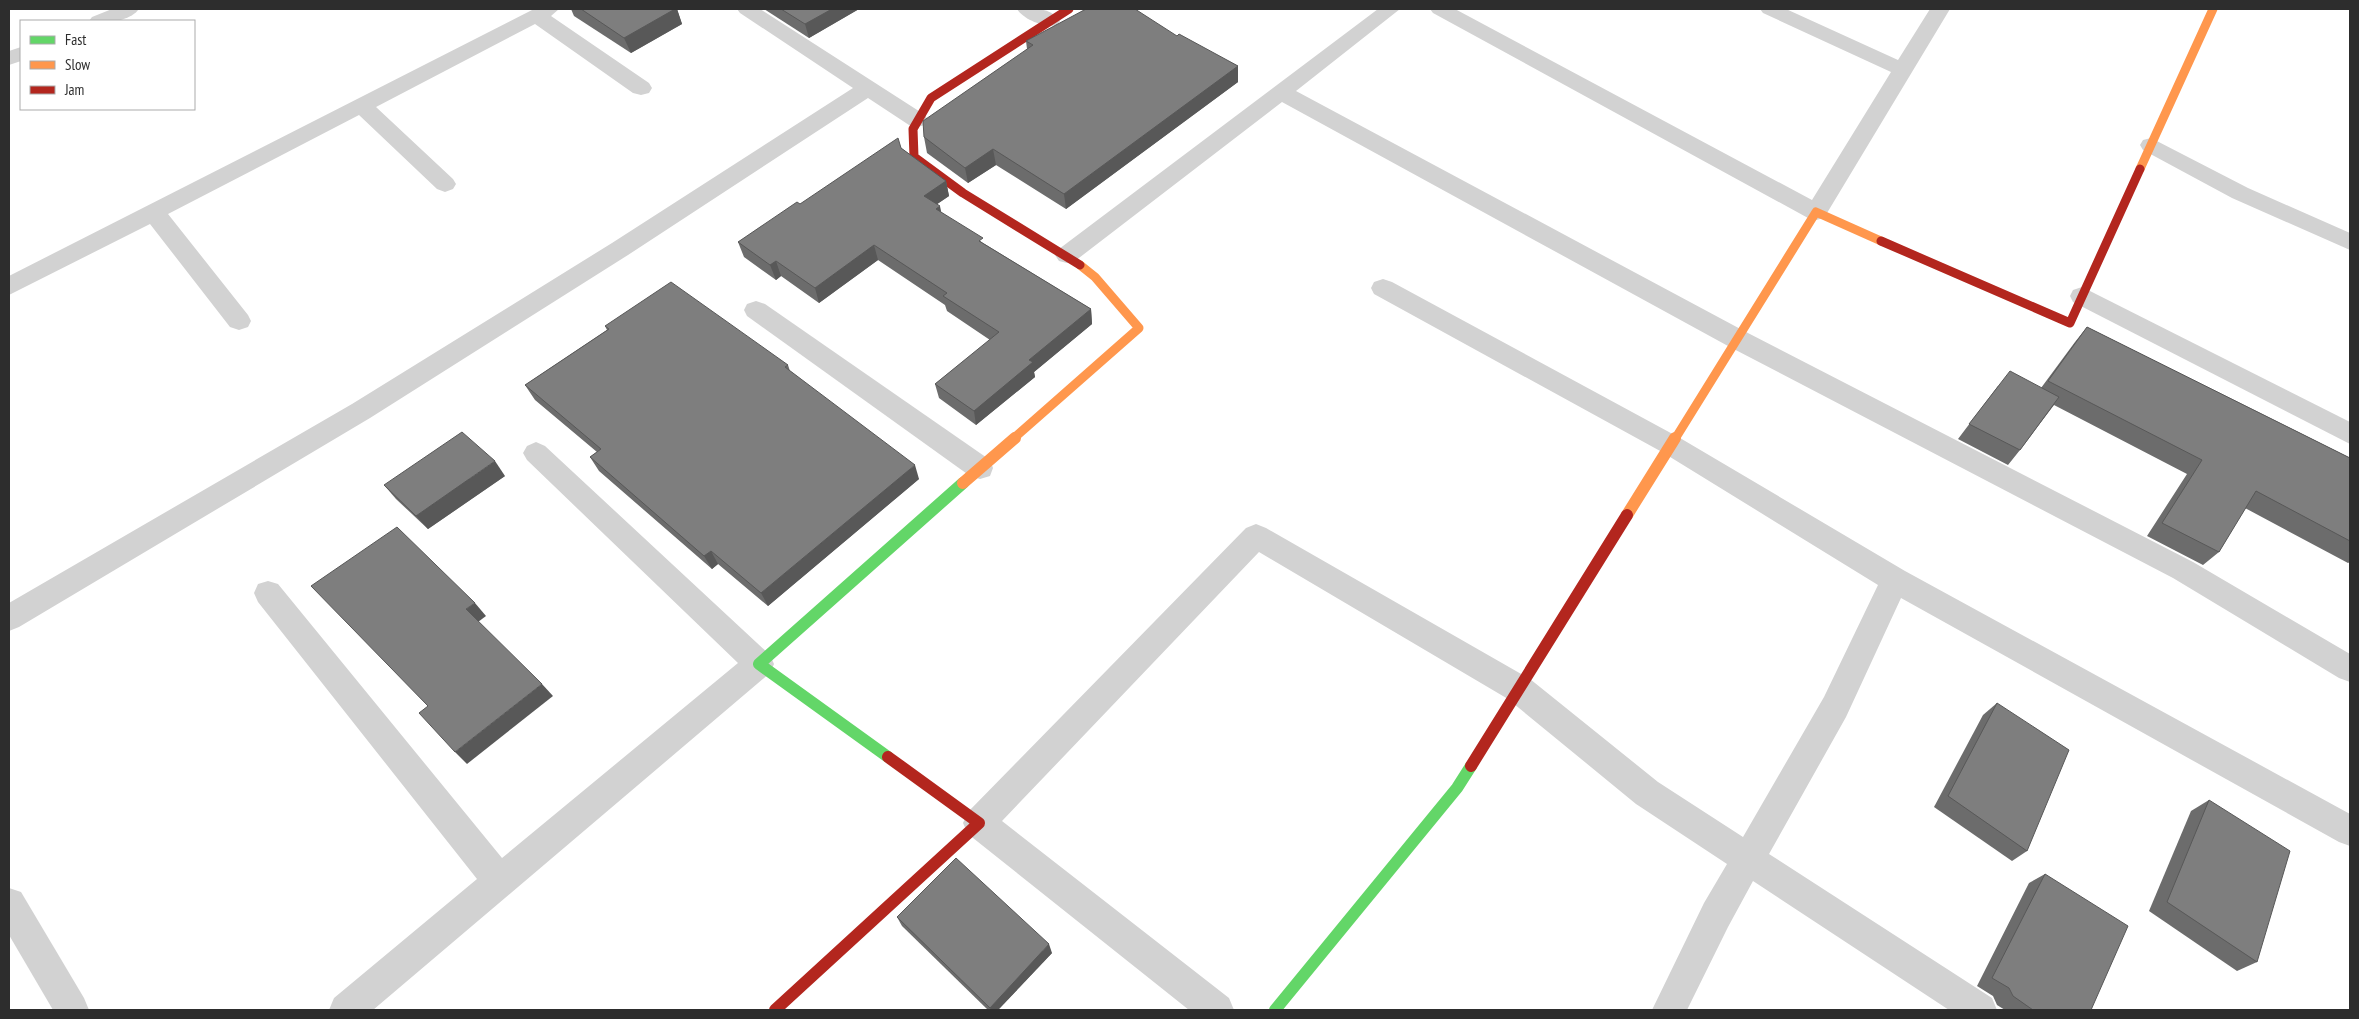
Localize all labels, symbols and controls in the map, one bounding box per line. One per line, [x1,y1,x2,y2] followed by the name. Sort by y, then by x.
[20,20,195,110] legend
[65,30,86,49] text: Fast
[65,55,90,74] text: Slow
[64,80,84,99] text: Jam

